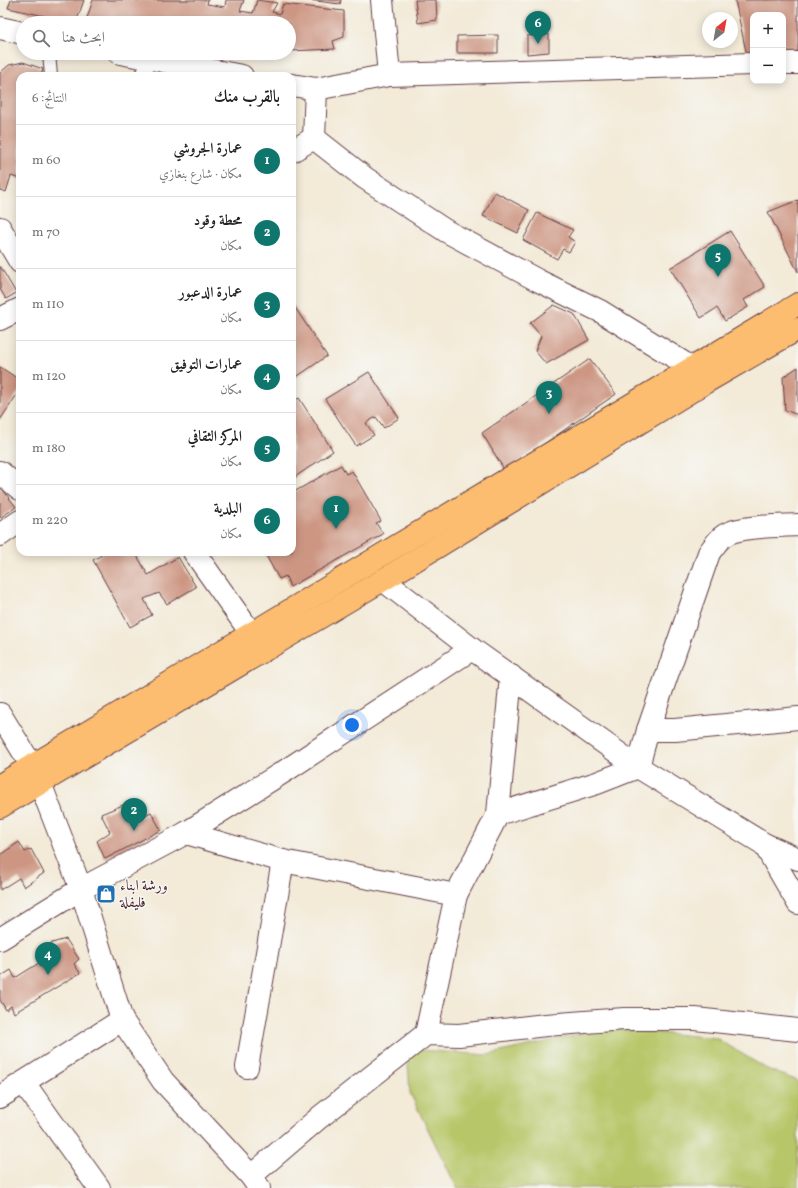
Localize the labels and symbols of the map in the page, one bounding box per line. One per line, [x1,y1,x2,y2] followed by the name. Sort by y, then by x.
[525,11,551,44] pin: 6
[702,12,738,48] north arrow
[705,244,731,277] pin: 5
[536,381,562,414] pin: 3
[323,496,349,529] pin: 1
[342,715,362,735] your location
[121,798,147,831] pin: 2
[119,876,168,914] place label: ورشة ابناء فليفلة
[95,883,117,905] shop icon: ورشة ابناء فليفلة
[35,942,61,975] pin: 4

